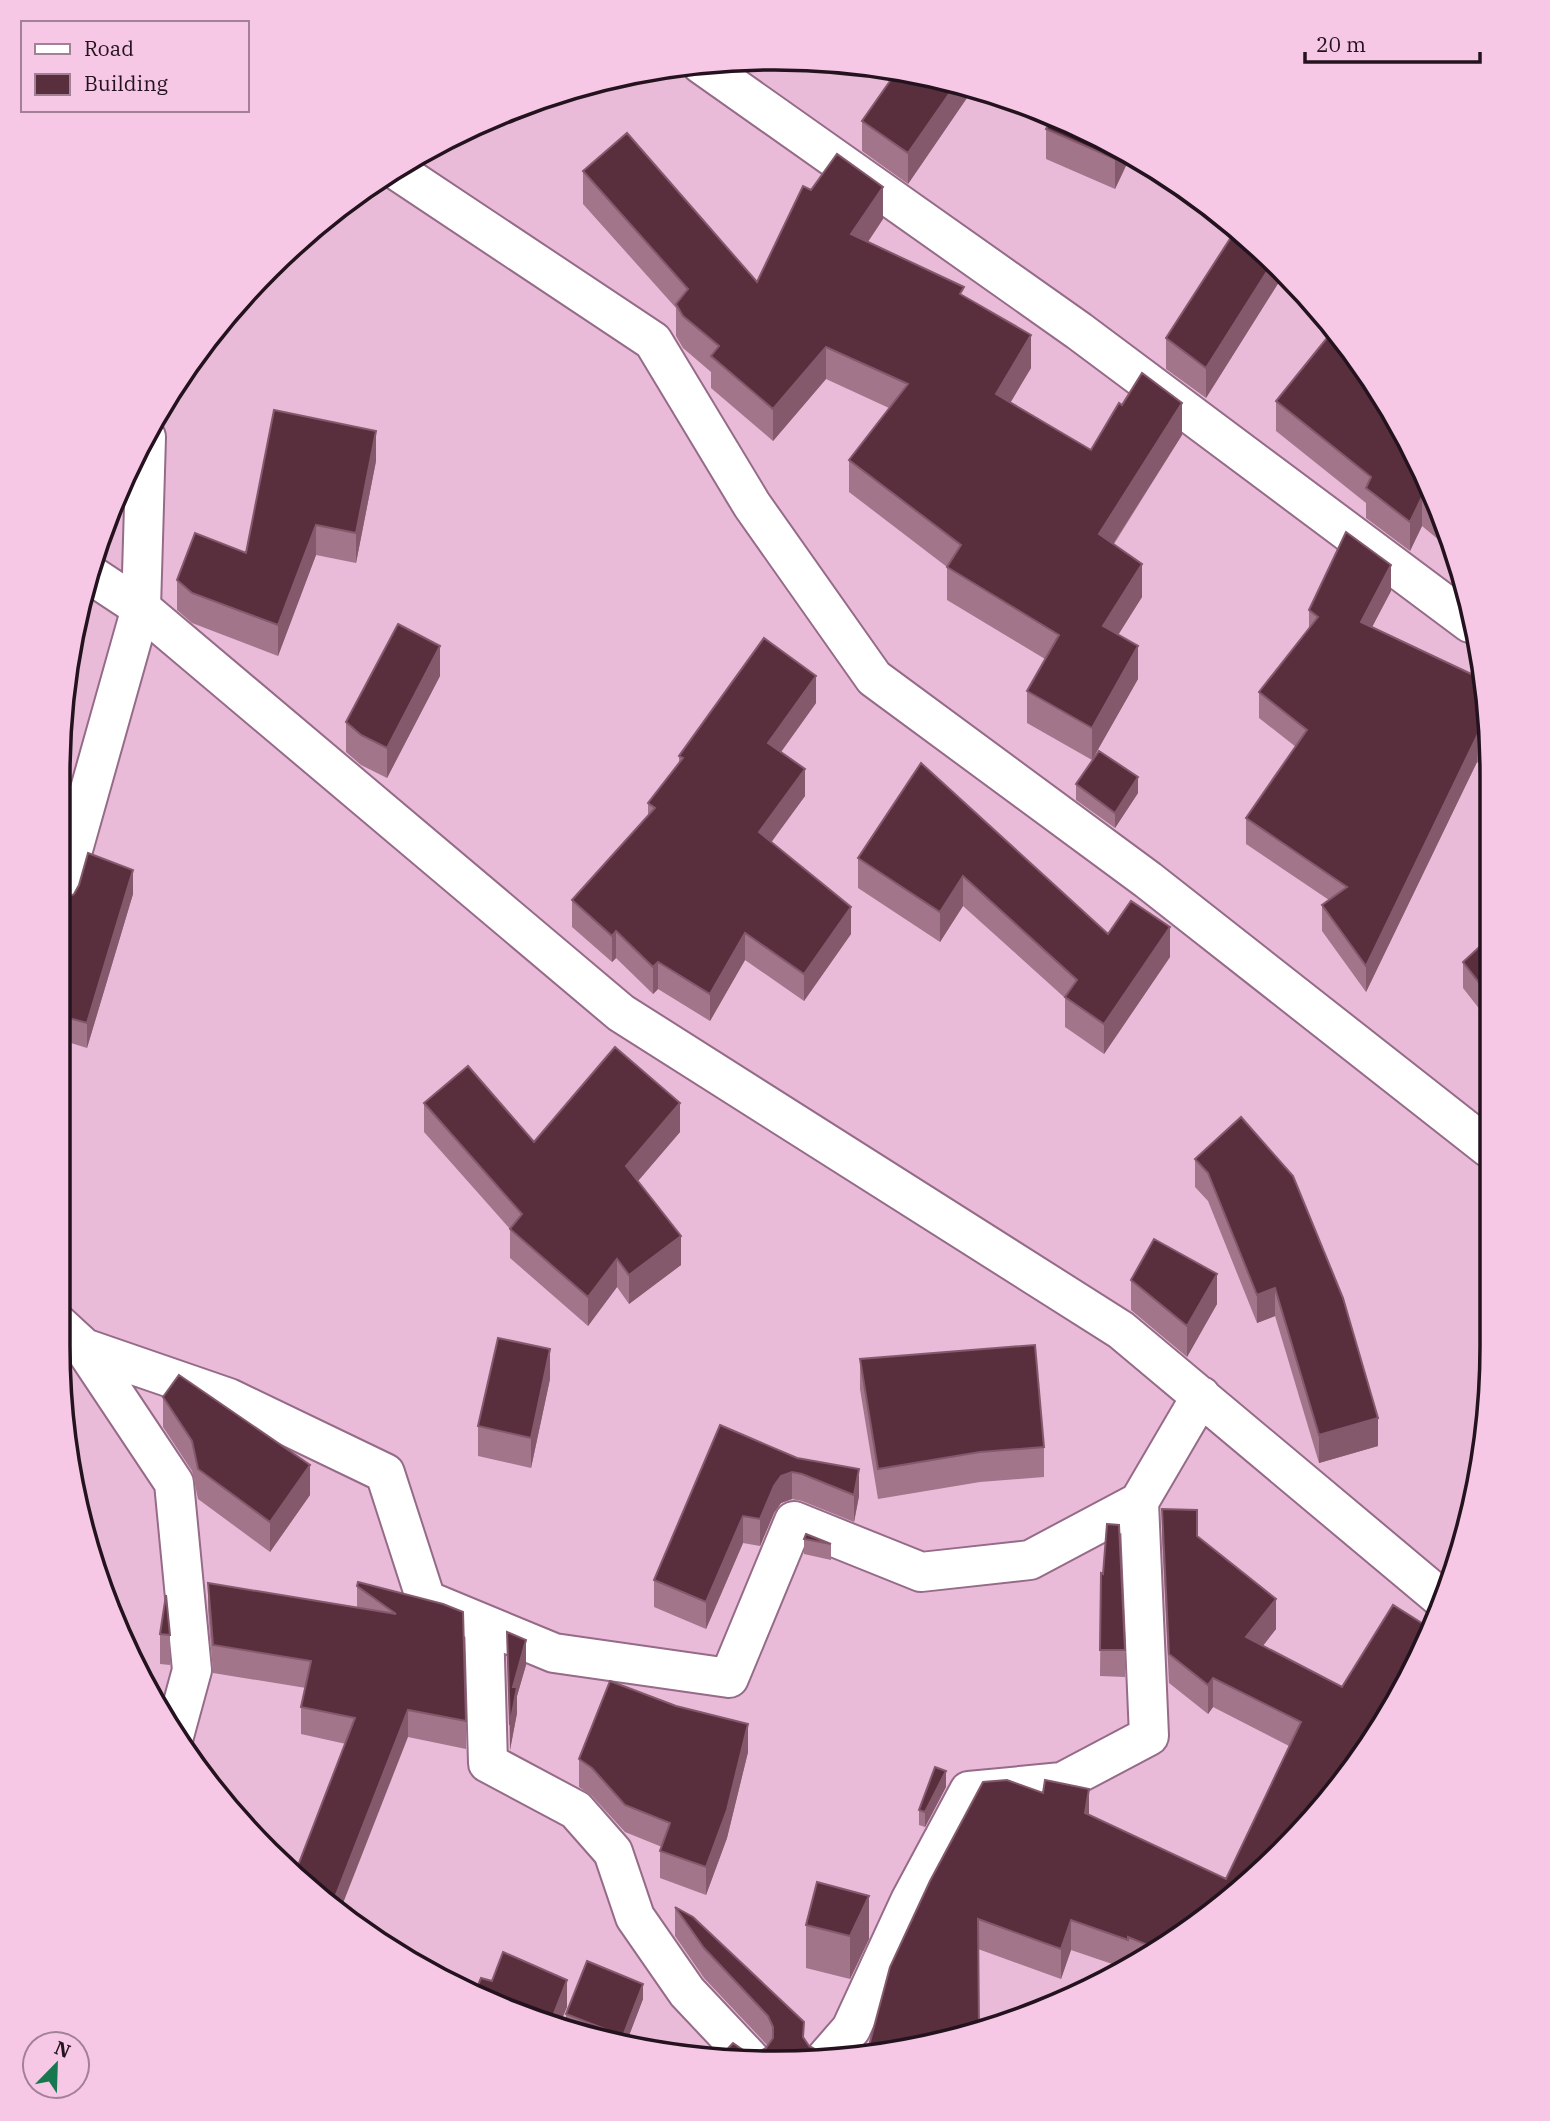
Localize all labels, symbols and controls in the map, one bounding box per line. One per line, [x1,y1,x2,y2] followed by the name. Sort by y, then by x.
[21,21,248,112] legend
[1305,21,1480,65] scale bar
[1316,30,1366,58] text: 20 m
[84,34,134,62] text: Road
[84,69,169,97] text: Building
[21,2030,91,2100] north arrow
[51,2035,74,2063] text: N

